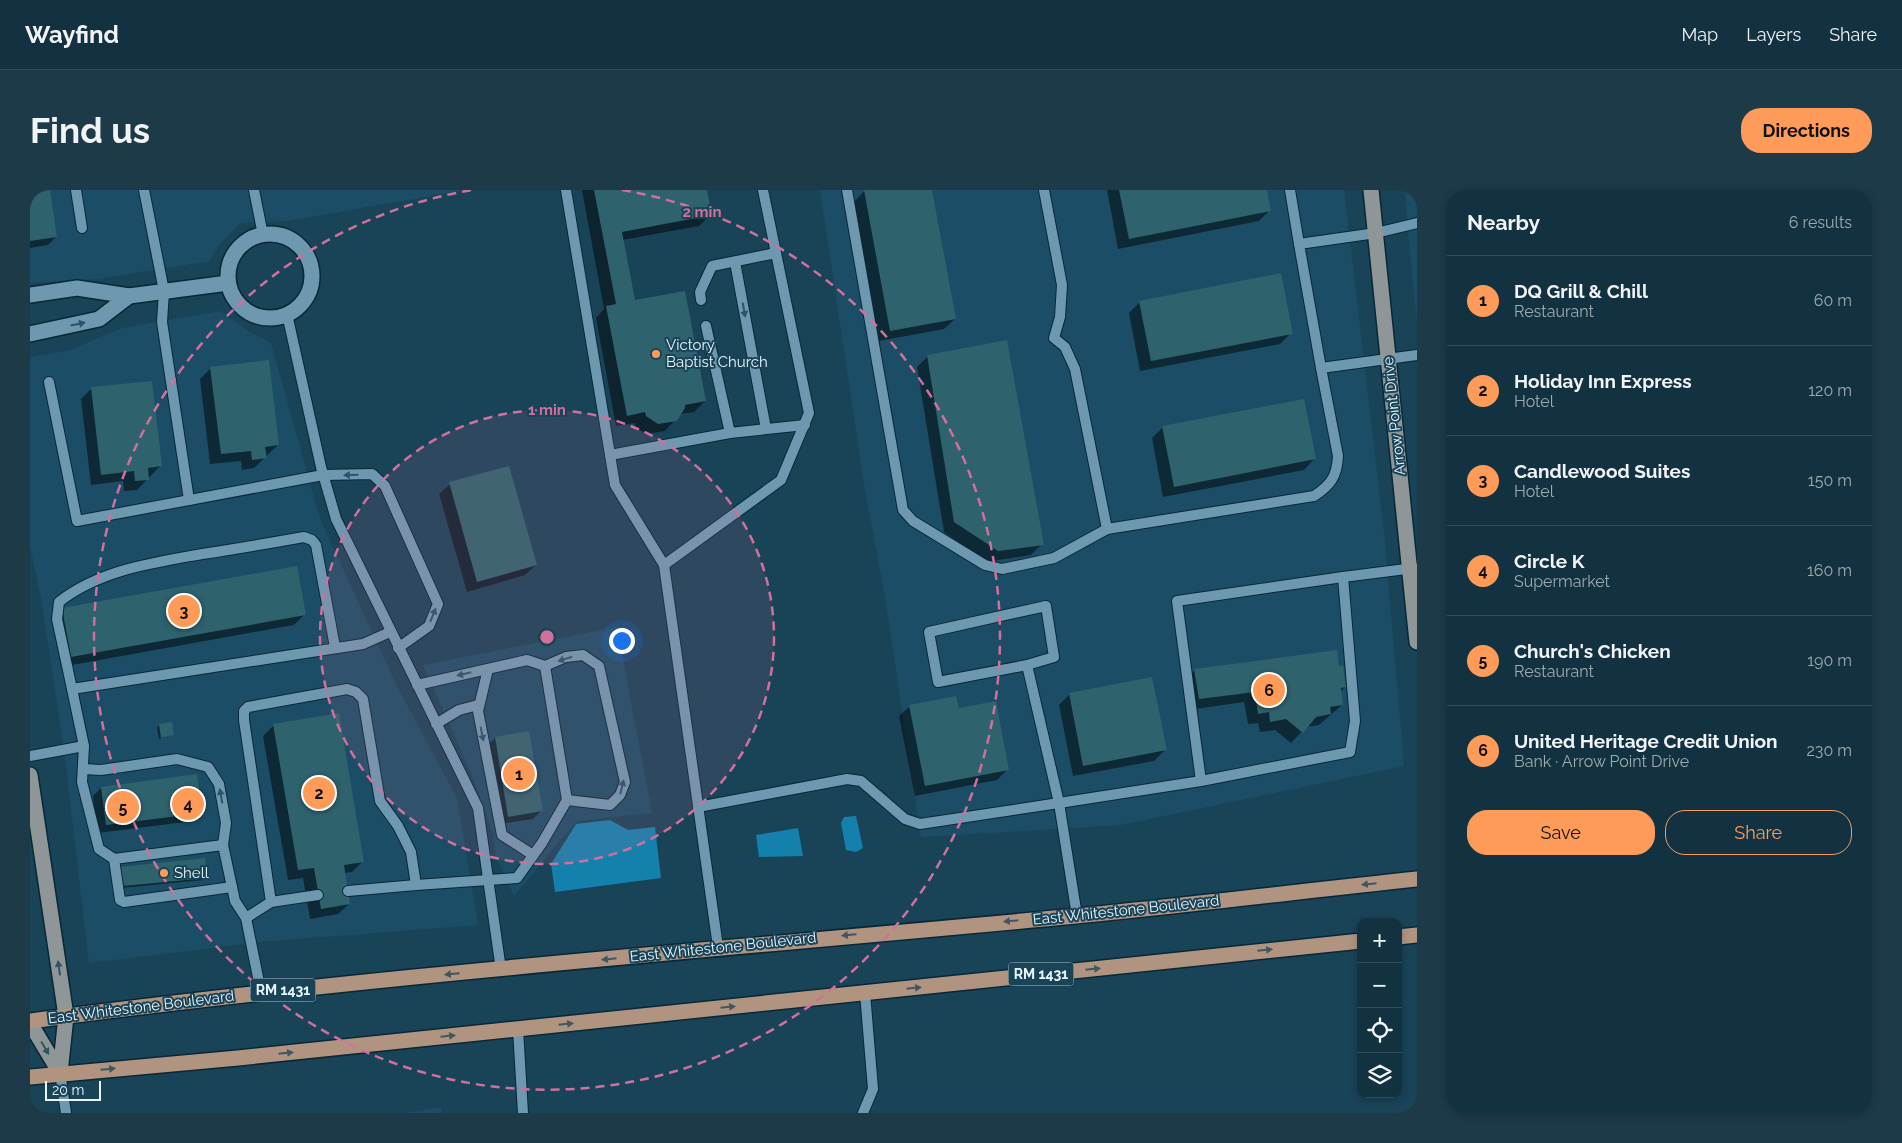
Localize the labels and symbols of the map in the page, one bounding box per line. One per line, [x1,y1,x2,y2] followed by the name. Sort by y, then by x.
[683,203,721,221] text: 2 min
[740,302,748,318] one-way arrow
[70,320,85,328] one-way arrow
[666,336,768,371] place label: Victory Baptist Church
[650,348,662,360] marker: Victory Baptist Church
[1379,356,1409,476] street label: Arrow Point Drive
[528,401,566,419] text: 1 min
[343,471,359,479] one-way arrow
[168,592,200,630] pin: 3
[429,607,437,622] one-way arrow
[538,628,556,646] centre of rings
[609,628,635,654] your location
[557,655,572,663] one-way arrow
[457,670,472,678] one-way arrow
[1253,671,1285,709] pin: 6
[479,726,487,742] one-way arrow
[503,755,535,793] pin: 1
[303,774,335,812] pin: 2
[618,779,626,795] one-way arrow
[172,785,204,823] pin: 4
[107,788,139,826] pin: 5
[217,788,225,804] one-way arrow
[174,864,210,882] place label: Shell
[158,867,170,879] marker: Shell
[1360,880,1376,888] one-way arrow
[1032,891,1220,929] street label: East Whitestone Boulevard
[1003,918,1019,926] one-way arrow
[629,928,817,966] street label: East Whitestone Boulevard
[841,931,857,939] one-way arrow
[1257,946,1273,954] one-way arrow
[600,955,616,963] one-way arrow
[54,960,62,976] one-way arrow
[1008,962,1074,986] road number: RM 1431
[1085,964,1101,972] one-way arrow
[444,971,460,979] one-way arrow
[250,978,316,1002] road number: RM 1431
[906,984,922,992] one-way arrow
[47,987,235,1027] street label: East Whitestone Boulevard
[720,1003,736,1011] one-way arrow
[559,1019,575,1027] one-way arrow
[440,1032,456,1040] one-way arrow
[40,1042,49,1055] one-way arrow
[279,1049,295,1057] one-way arrow
[100,1065,116,1073] one-way arrow
[45,1078,101,1101] scale bar

